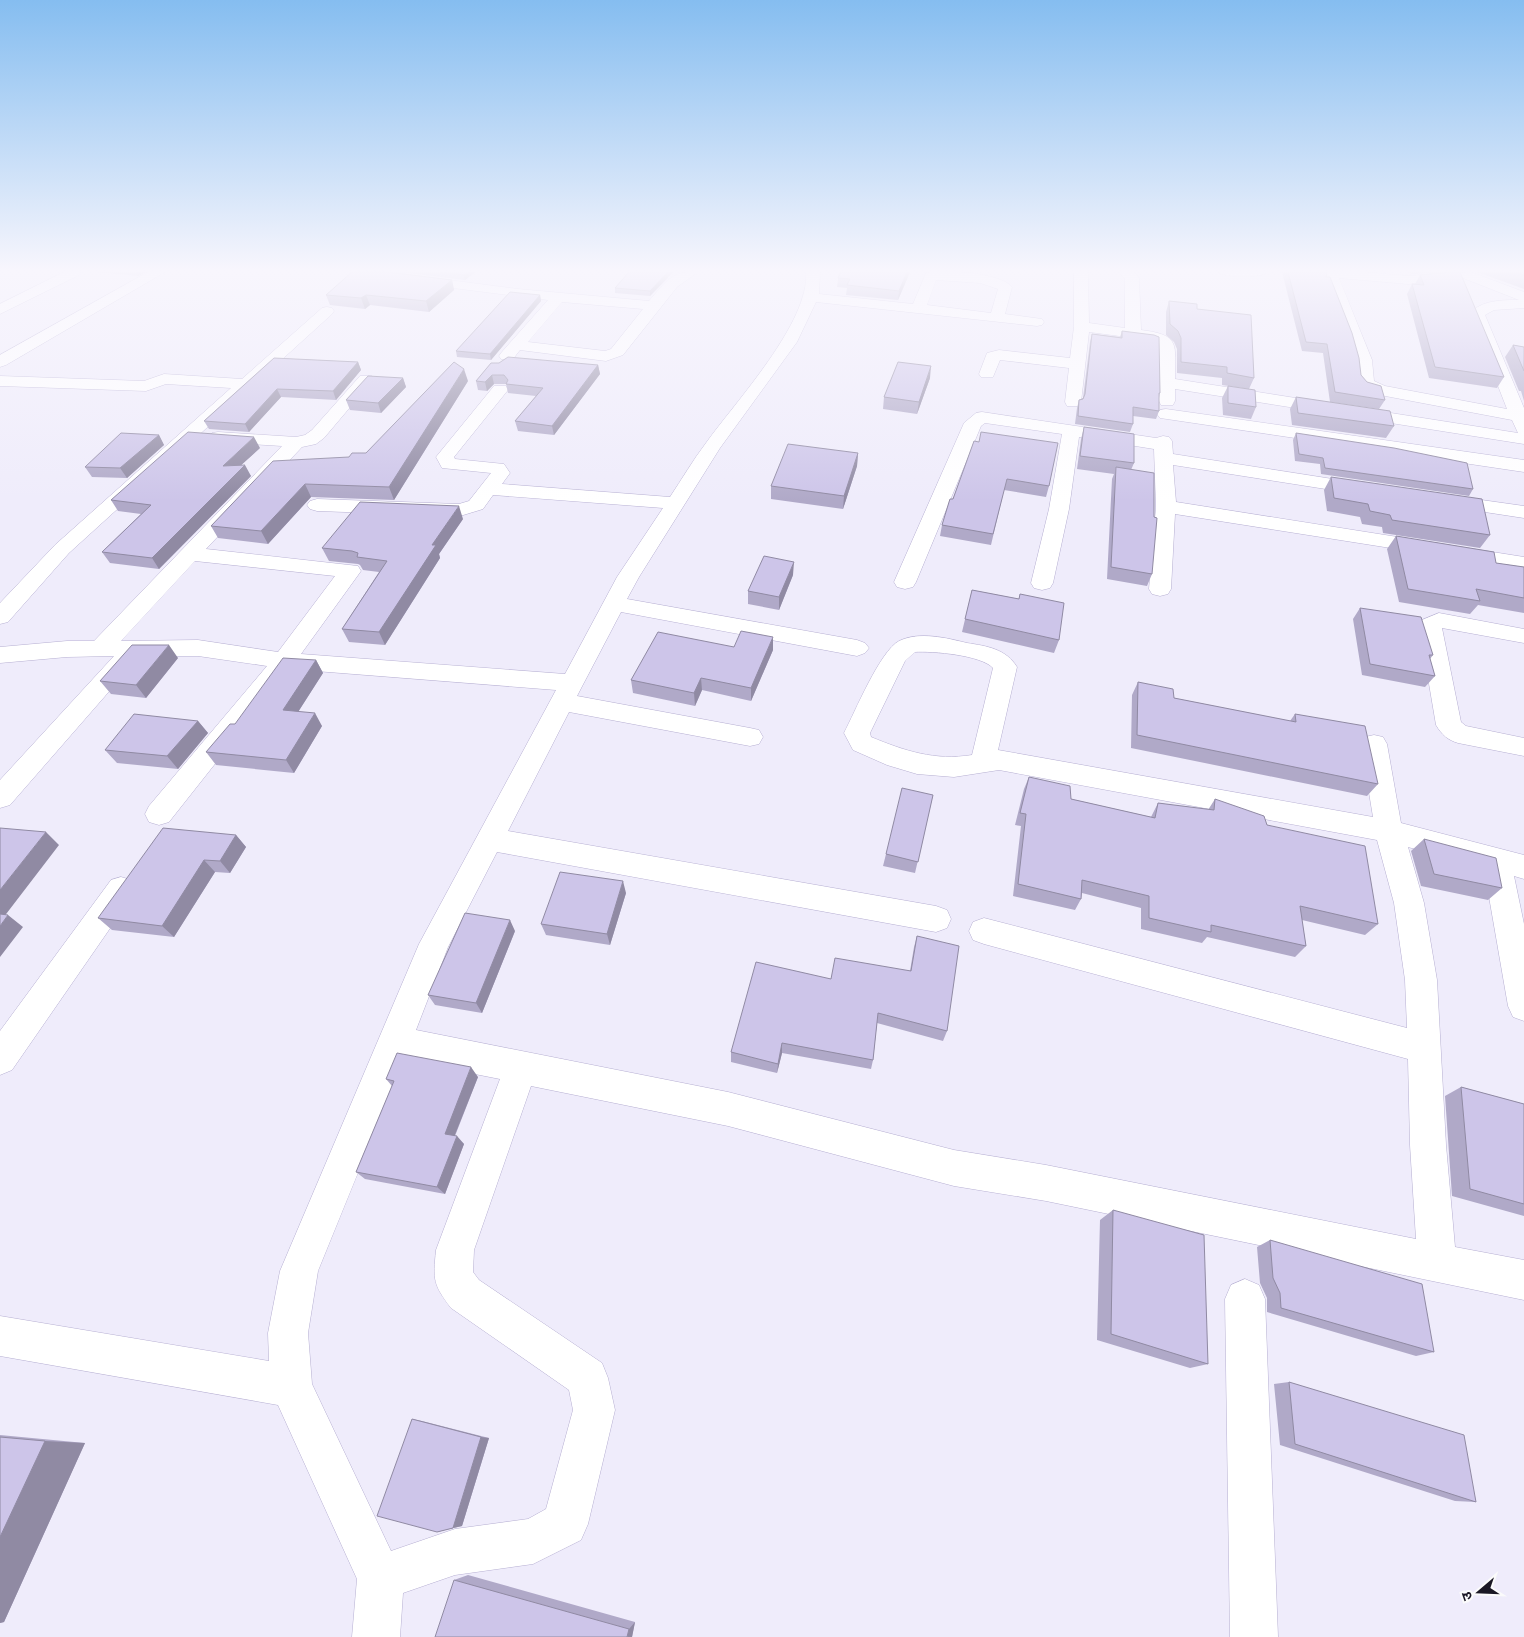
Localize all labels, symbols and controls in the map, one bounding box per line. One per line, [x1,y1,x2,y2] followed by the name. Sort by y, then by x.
[1454,1567,1504,1617] north arrow
[1457,1589,1477,1603] text: उ

